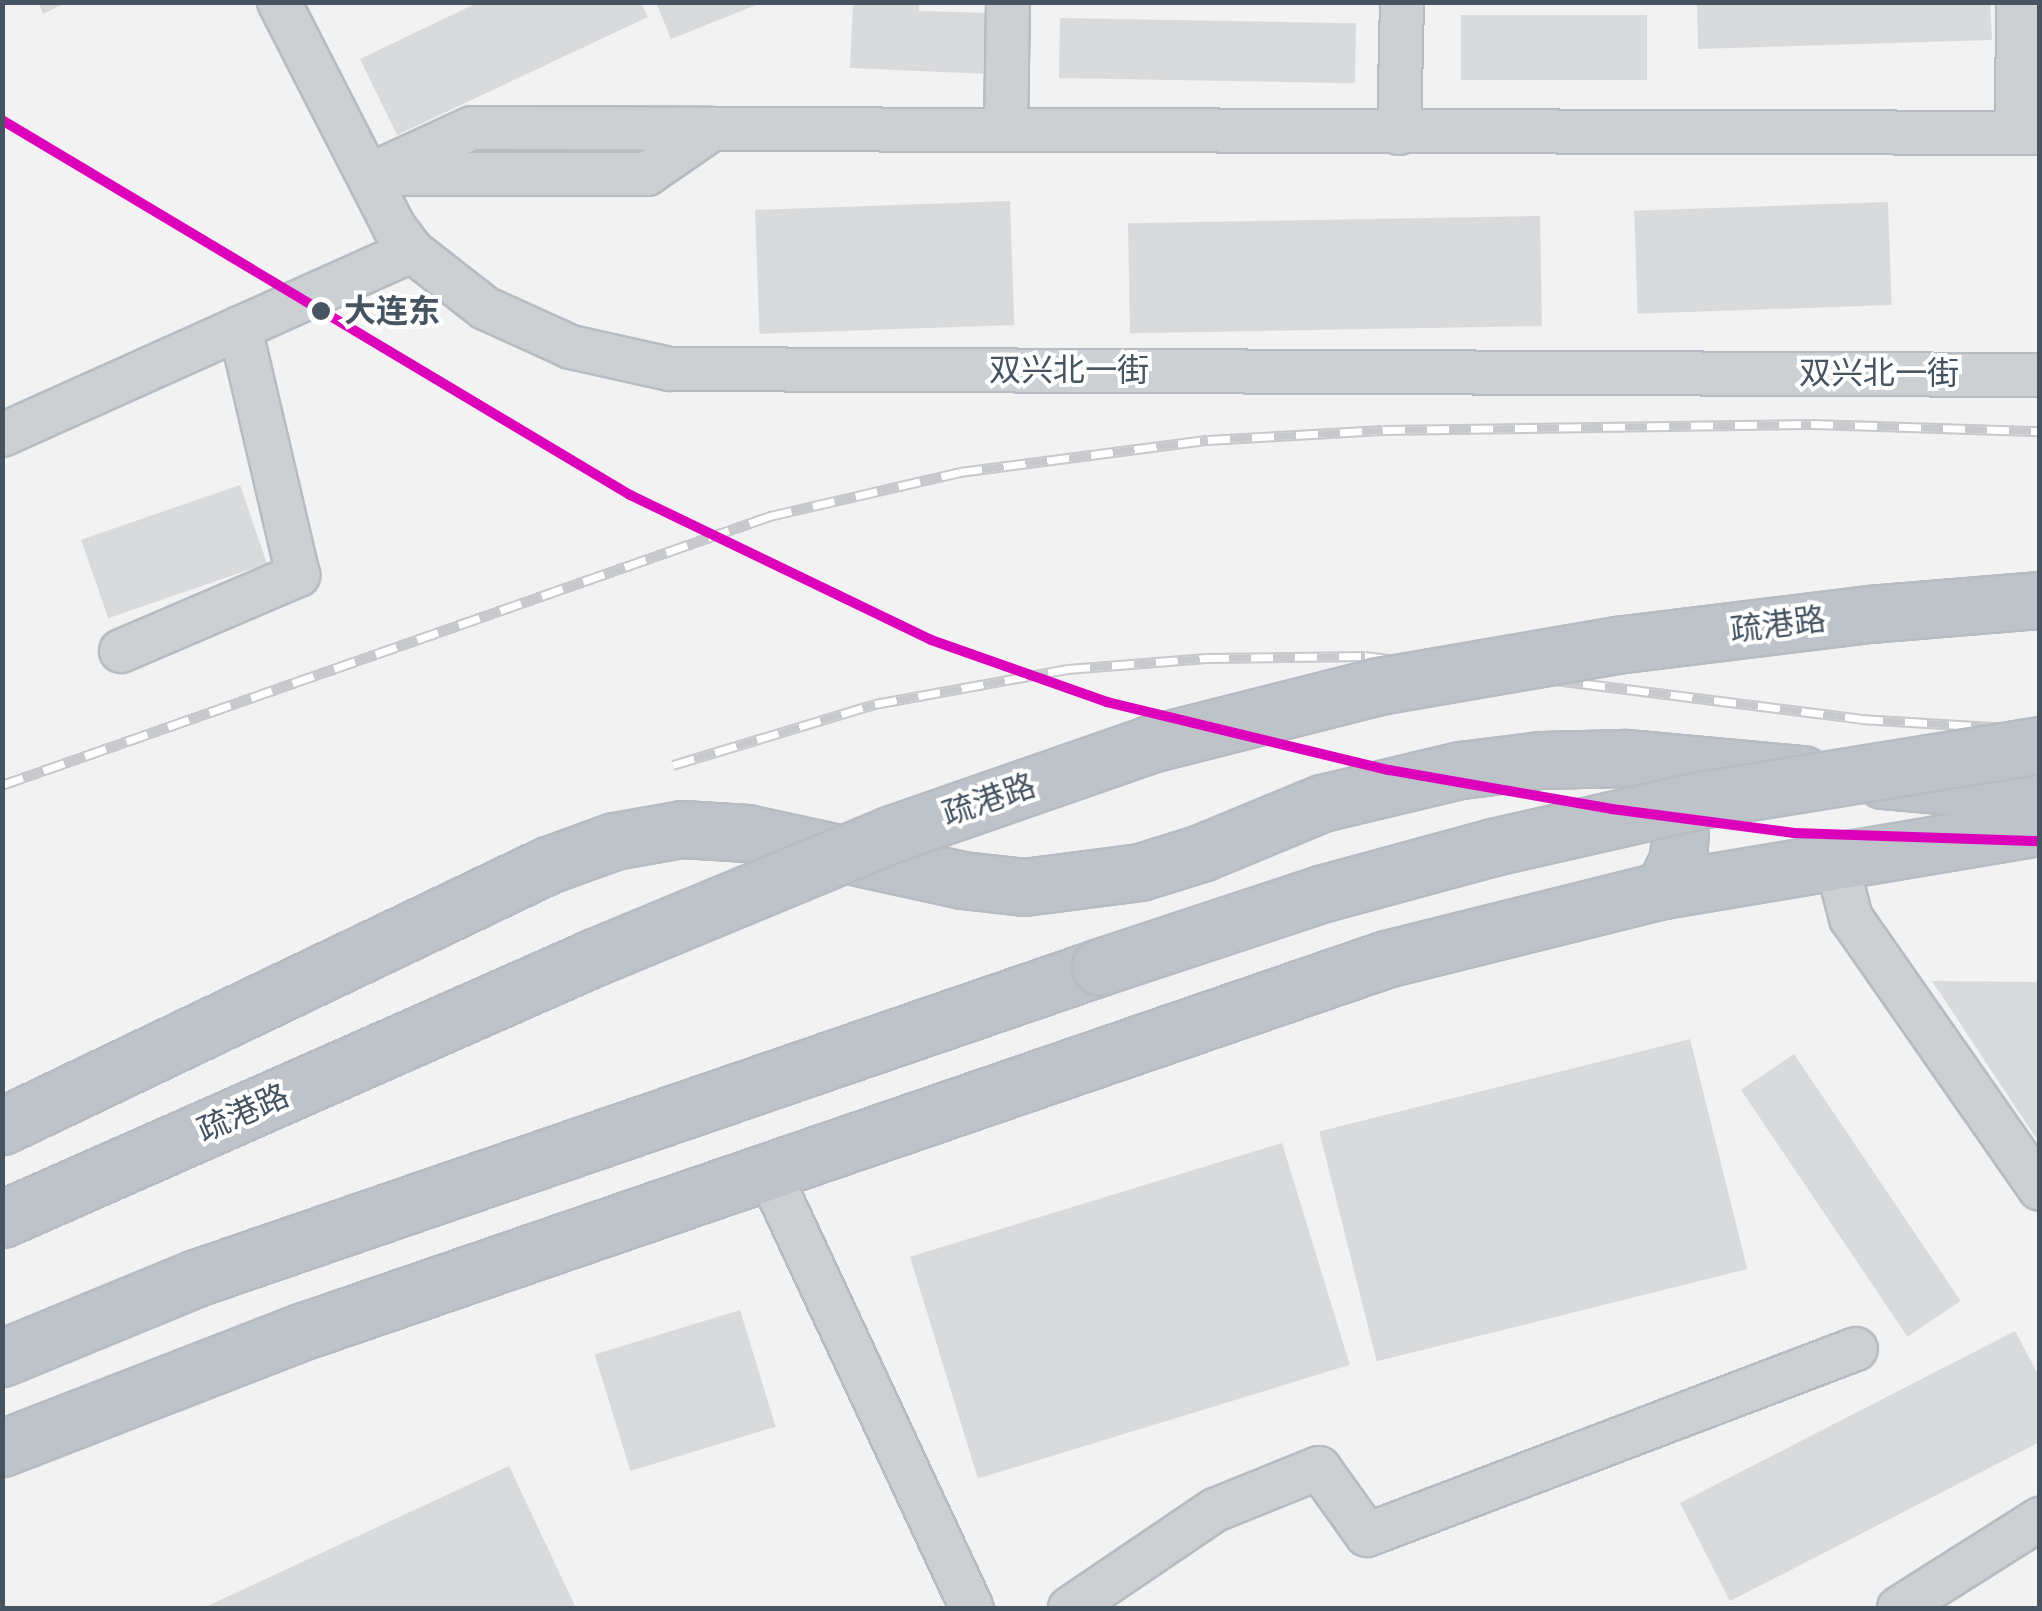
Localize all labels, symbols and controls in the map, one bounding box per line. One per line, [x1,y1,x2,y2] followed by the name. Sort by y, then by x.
[344,292,440,330] place label: 大连东
[308,298,334,324] marker: 大连东
[989,351,1149,389] street label: 双兴北一街
[1799,354,1959,392] street label: 双兴北一街
[1728,600,1828,650] street label: 疏港路
[937,766,1041,834] street label: 疏港路
[191,1076,295,1150] street label: 疏港路

